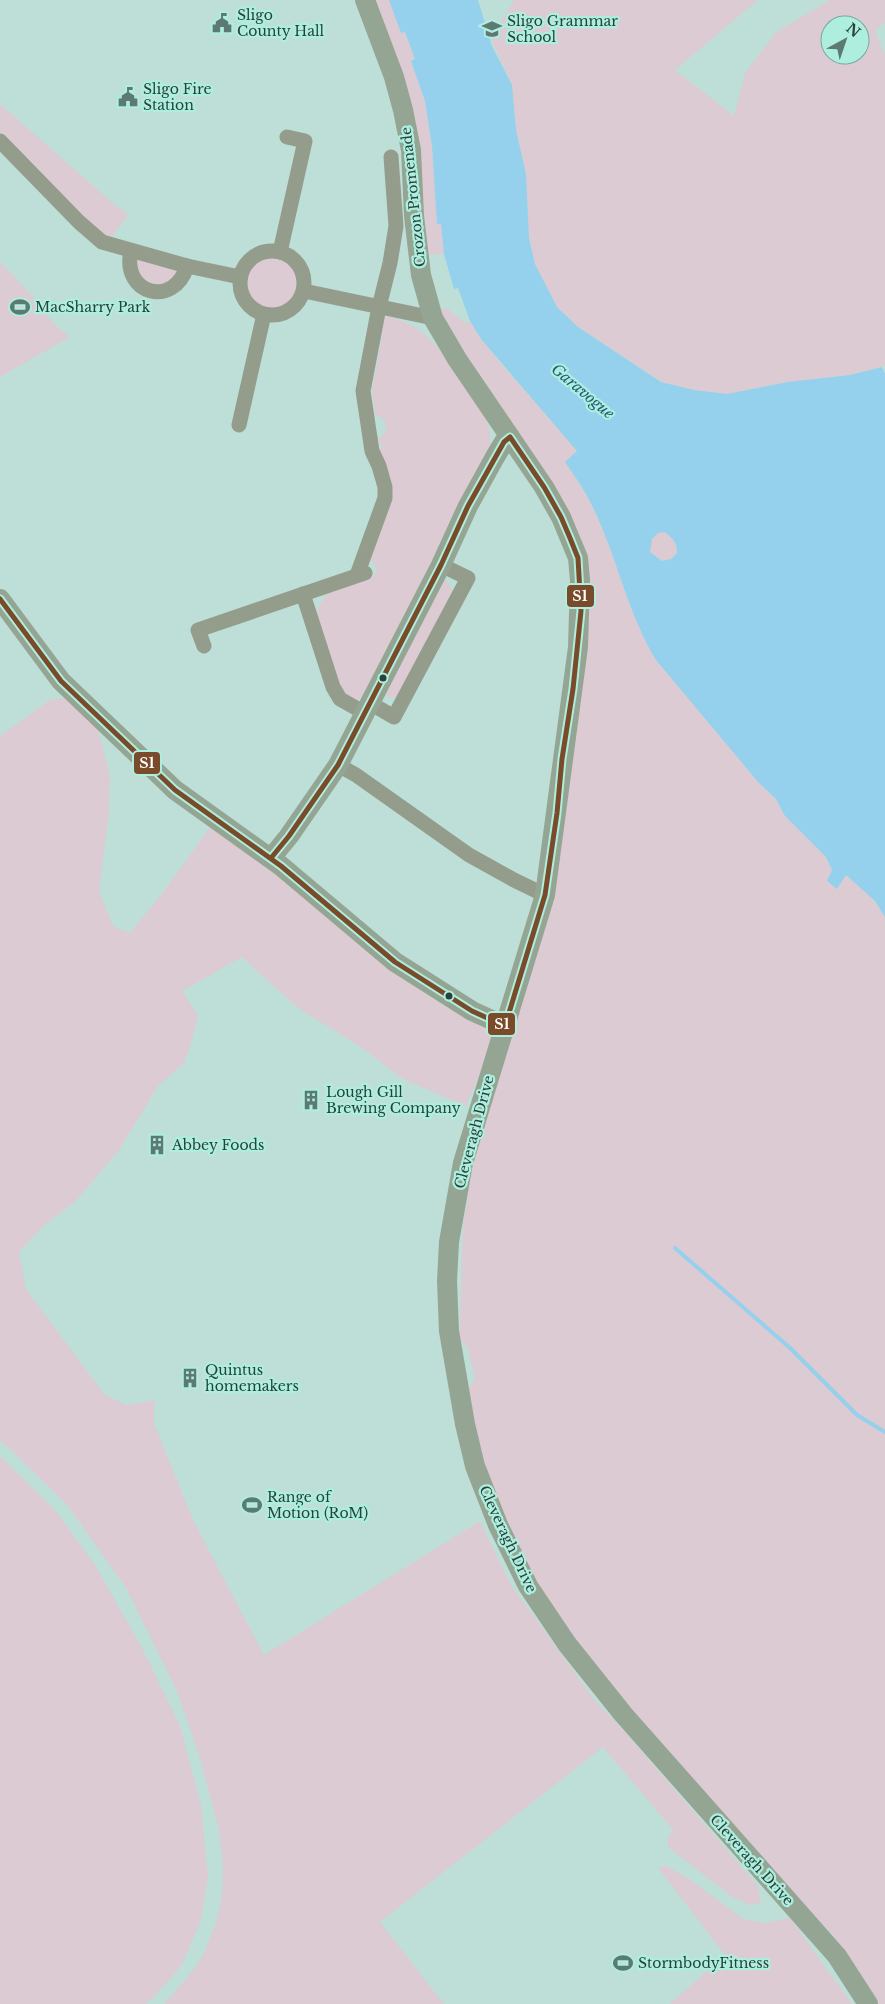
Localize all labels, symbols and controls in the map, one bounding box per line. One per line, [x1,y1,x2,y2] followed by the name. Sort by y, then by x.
[237,6,325,40] place label: Sligo County Hall
[211,12,233,34] public building icon: Sligo County Hall
[507,12,618,46] place label: Sligo Grammar School
[820,15,870,65] north arrow
[481,18,503,40] school or university icon: Sligo Grammar School
[843,19,864,41] text: N
[143,80,212,114] place label: Sligo Fire Station
[117,86,139,108] public building icon: Sligo Fire Station
[397,126,429,268] street label: Crozon Promenade
[9,296,31,318] sports icon: MacSharry Park
[35,298,151,316] place label: MacSharry Park
[548,359,618,423] water label: Garavogue
[566,584,595,608] line badge: S1
[572,587,588,605] text: S1
[378,673,388,683] unlabelled marker
[133,751,161,775] line badge: S1
[139,754,155,772] text: S1
[444,991,454,1001] unlabelled marker
[487,1012,516,1036] line badge: S1
[494,1015,510,1033] text: S1
[450,1073,498,1191] street label: Cleveragh Drive
[326,1083,461,1117] place label: Lough Gill Brewing Company
[300,1089,322,1111] building icon: Lough Gill Brewing Company
[146,1134,168,1156] building icon: Abbey Foods
[171,1136,264,1154] place label: Abbey Foods
[205,1361,299,1395] place label: Quintus homemakers
[179,1367,201,1389] building icon: Quintus homemakers
[475,1482,541,1596] street label: Cleveragh Drive
[267,1488,368,1522] place label: Range of Motion (RoM)
[241,1494,263,1516] sports icon: Range of Motion (RoM)
[706,1811,798,1909] street label: Cleveragh Drive
[612,1952,634,1974] sports icon: StormbodyFitness
[638,1954,769,1972] place label: StormbodyFitness

